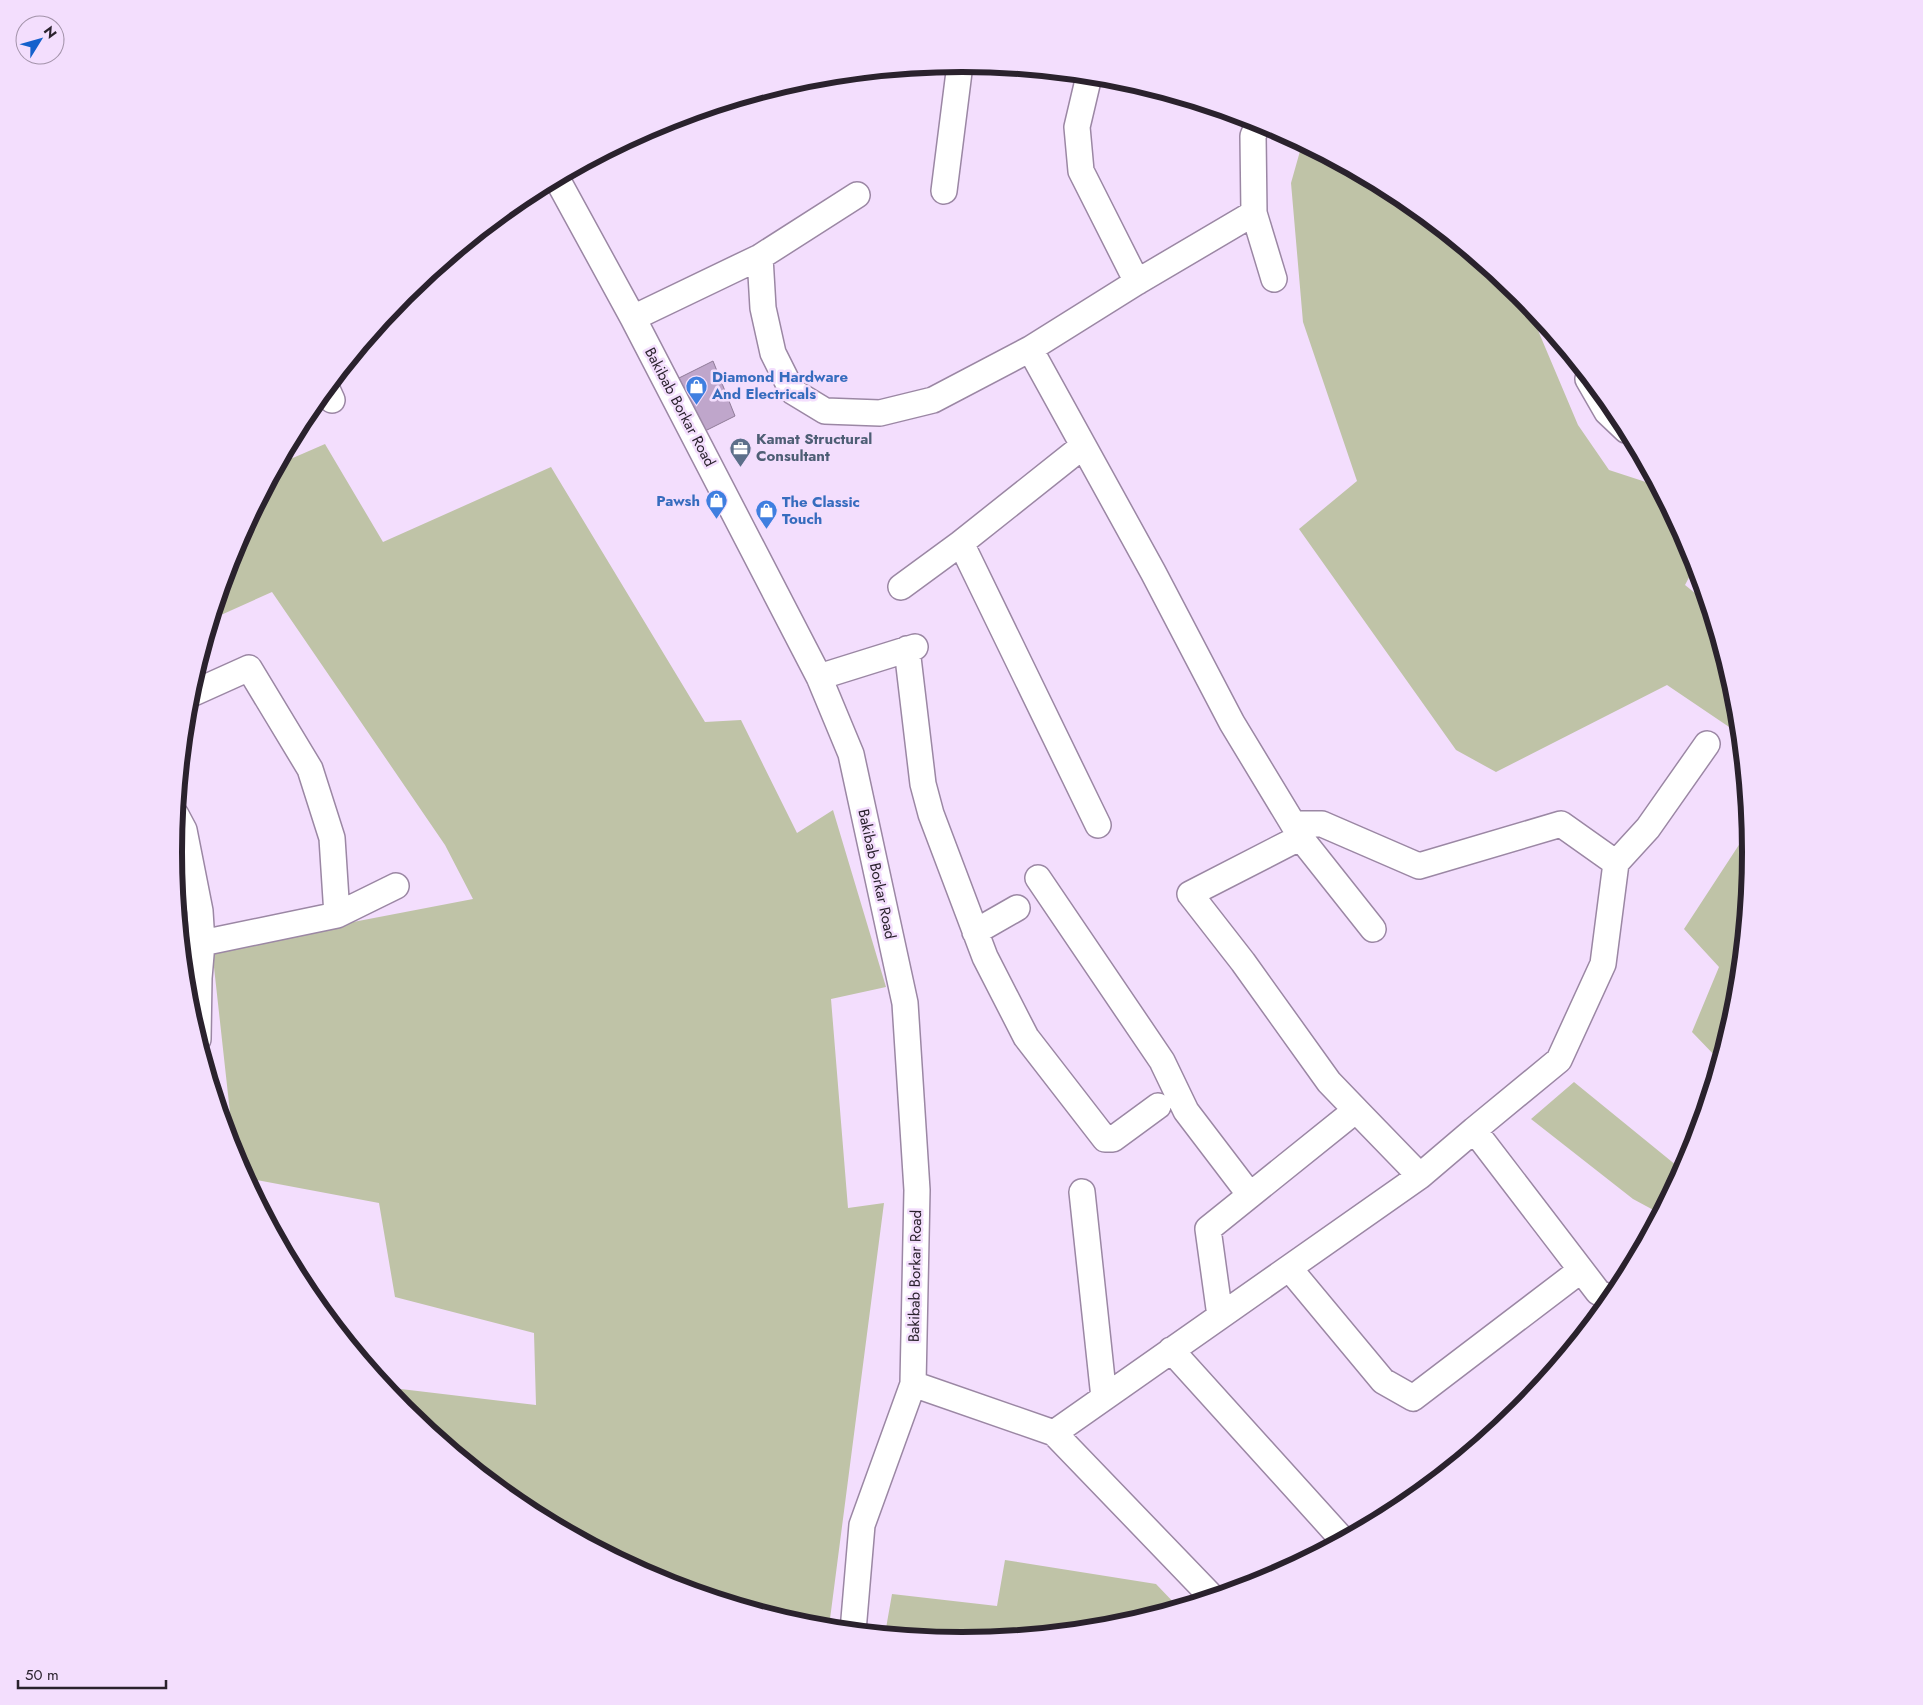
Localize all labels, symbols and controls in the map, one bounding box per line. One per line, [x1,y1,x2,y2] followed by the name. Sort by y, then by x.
[15,15,65,65] north arrow
[39,22,62,43] text: N
[639,343,721,471] street label: Bakibab Borkar Road
[711,366,848,405] place label: Diamond Hardware And Electricals
[684,374,708,405] shop icon: Diamond Hardware And Electricals
[756,428,872,467] place label: Kamat Structural Consultant
[728,436,752,467] office icon: Kamat Structural Consultant
[704,489,728,520] shop icon: Pawsh
[656,490,700,512] place label: Pawsh
[782,491,860,530] place label: The Classic Touch
[754,499,778,530] shop icon: The Classic Touch
[852,807,902,941] street label: Bakibab Borkar Road
[903,1210,927,1342] street label: Bakibab Borkar Road
[18,1658,165,1690] scale bar
[25,1664,59,1686] text: 50 m

